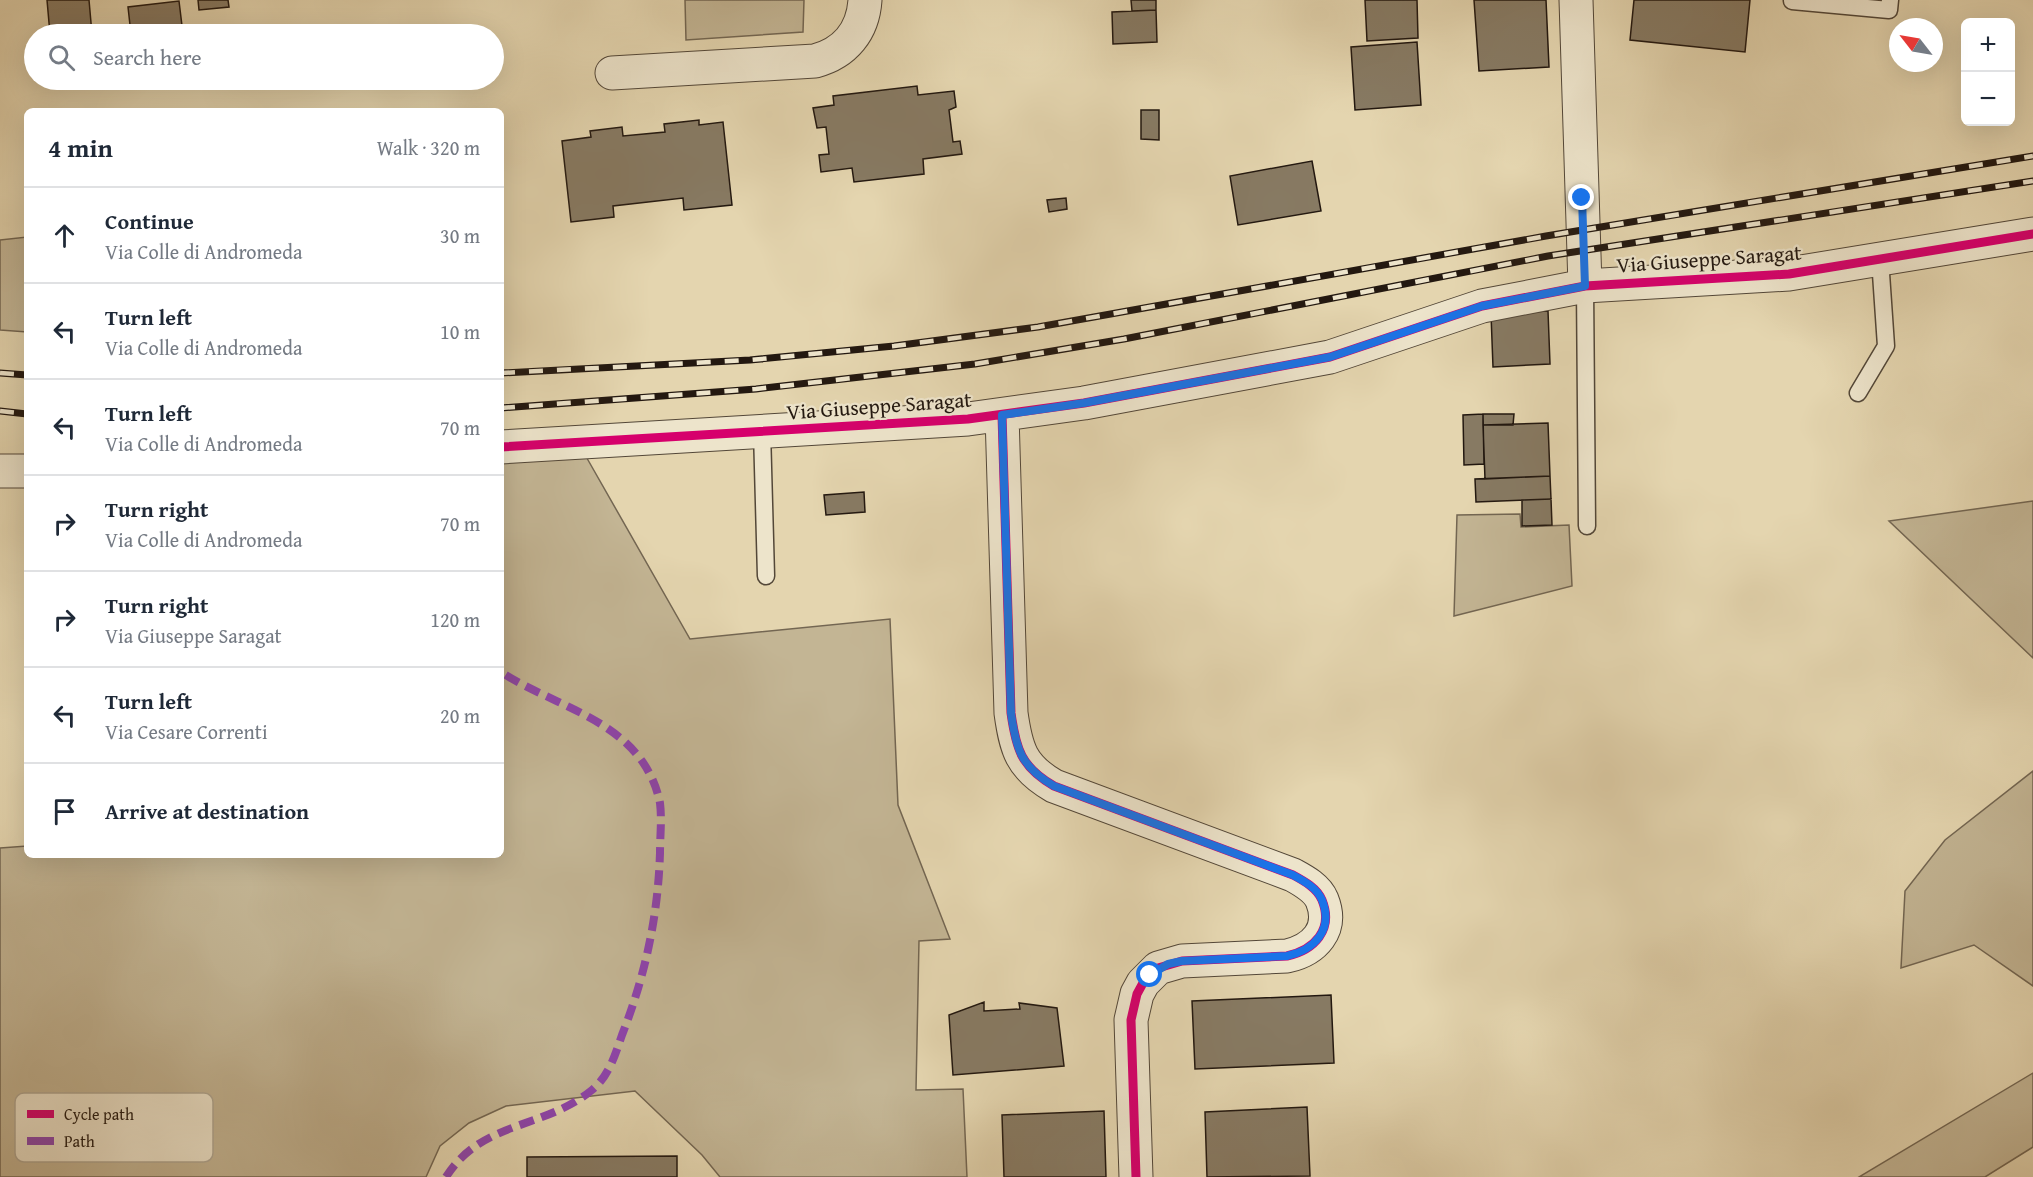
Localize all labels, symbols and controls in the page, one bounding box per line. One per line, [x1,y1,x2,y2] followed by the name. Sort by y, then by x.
[1889,18,1943,72] north arrow
[1961,18,2015,126] map controls
[1961,18,2015,72] button: +
[24,24,504,90] search box
[45,41,78,74] icon: search
[93,41,202,73] text: Search here
[1961,72,2015,126] button: −
[48,128,113,167] text: 4 min
[377,133,480,162] text: Walk · 320 m
[1568,184,1594,210] route end
[105,205,194,237] text: Continue
[48,219,81,252] icon: ahead
[440,221,480,250] text: 30 m
[105,237,302,266] text: Via Colle di Andromeda
[1615,237,1803,280] street label: Via Giuseppe Saragat
[105,301,192,333] text: Turn left
[48,315,81,348] icon: left
[440,317,480,346] text: 10 m
[105,333,302,362] text: Via Colle di Andromeda
[785,384,973,427] street label: Via Giuseppe Saragat
[105,397,192,429] text: Turn left
[48,411,81,444] icon: left
[440,413,480,442] text: 70 m
[105,429,302,458] text: Via Colle di Andromeda
[105,493,208,525] text: Turn right
[48,507,81,540] icon: right
[440,509,480,538] text: 70 m
[105,525,302,554] text: Via Colle di Andromeda
[105,589,208,621] text: Turn right
[48,603,81,636] icon: right
[430,605,480,634] text: 120 m
[105,621,282,650] text: Via Giuseppe Saragat
[105,685,192,717] text: Turn left
[48,699,81,732] icon: left
[440,701,480,730] text: 20 m
[105,717,268,746] text: Via Cesare Correnti
[48,795,81,828] icon: arrive
[105,795,309,827] text: Arrive at destination
[1136,961,1162,987] route start
[15,1093,213,1162] legend
[64,1102,134,1126] text: Cycle path
[64,1129,95,1153] text: Path

